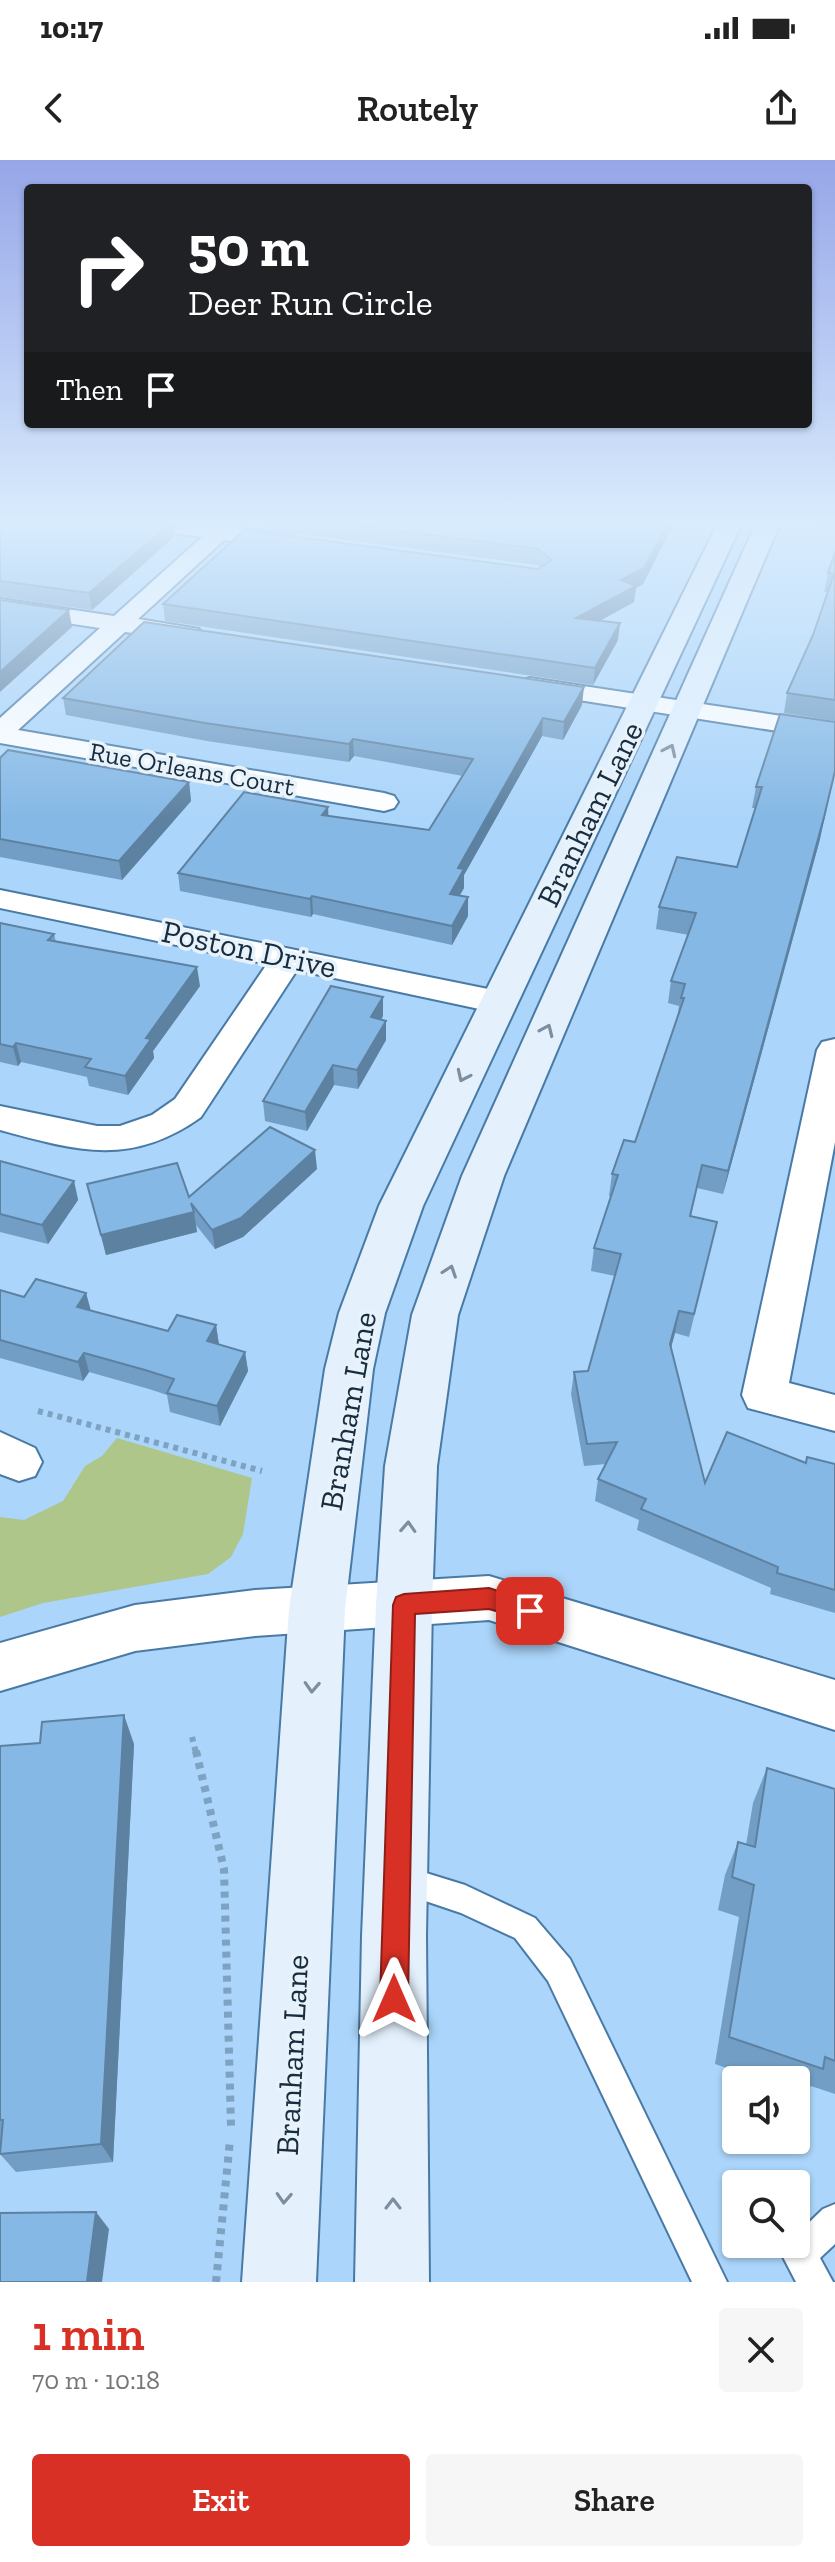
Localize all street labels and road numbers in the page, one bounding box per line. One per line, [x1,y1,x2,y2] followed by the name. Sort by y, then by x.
[529,715,651,913] street label: Branham Lane
[87,735,297,803] street label: Rue Orleans Court
[158,912,340,986] street label: Poston Drive
[312,1309,384,1513] street label: Branham Lane
[268,1954,316,2156] street label: Branham Lane

